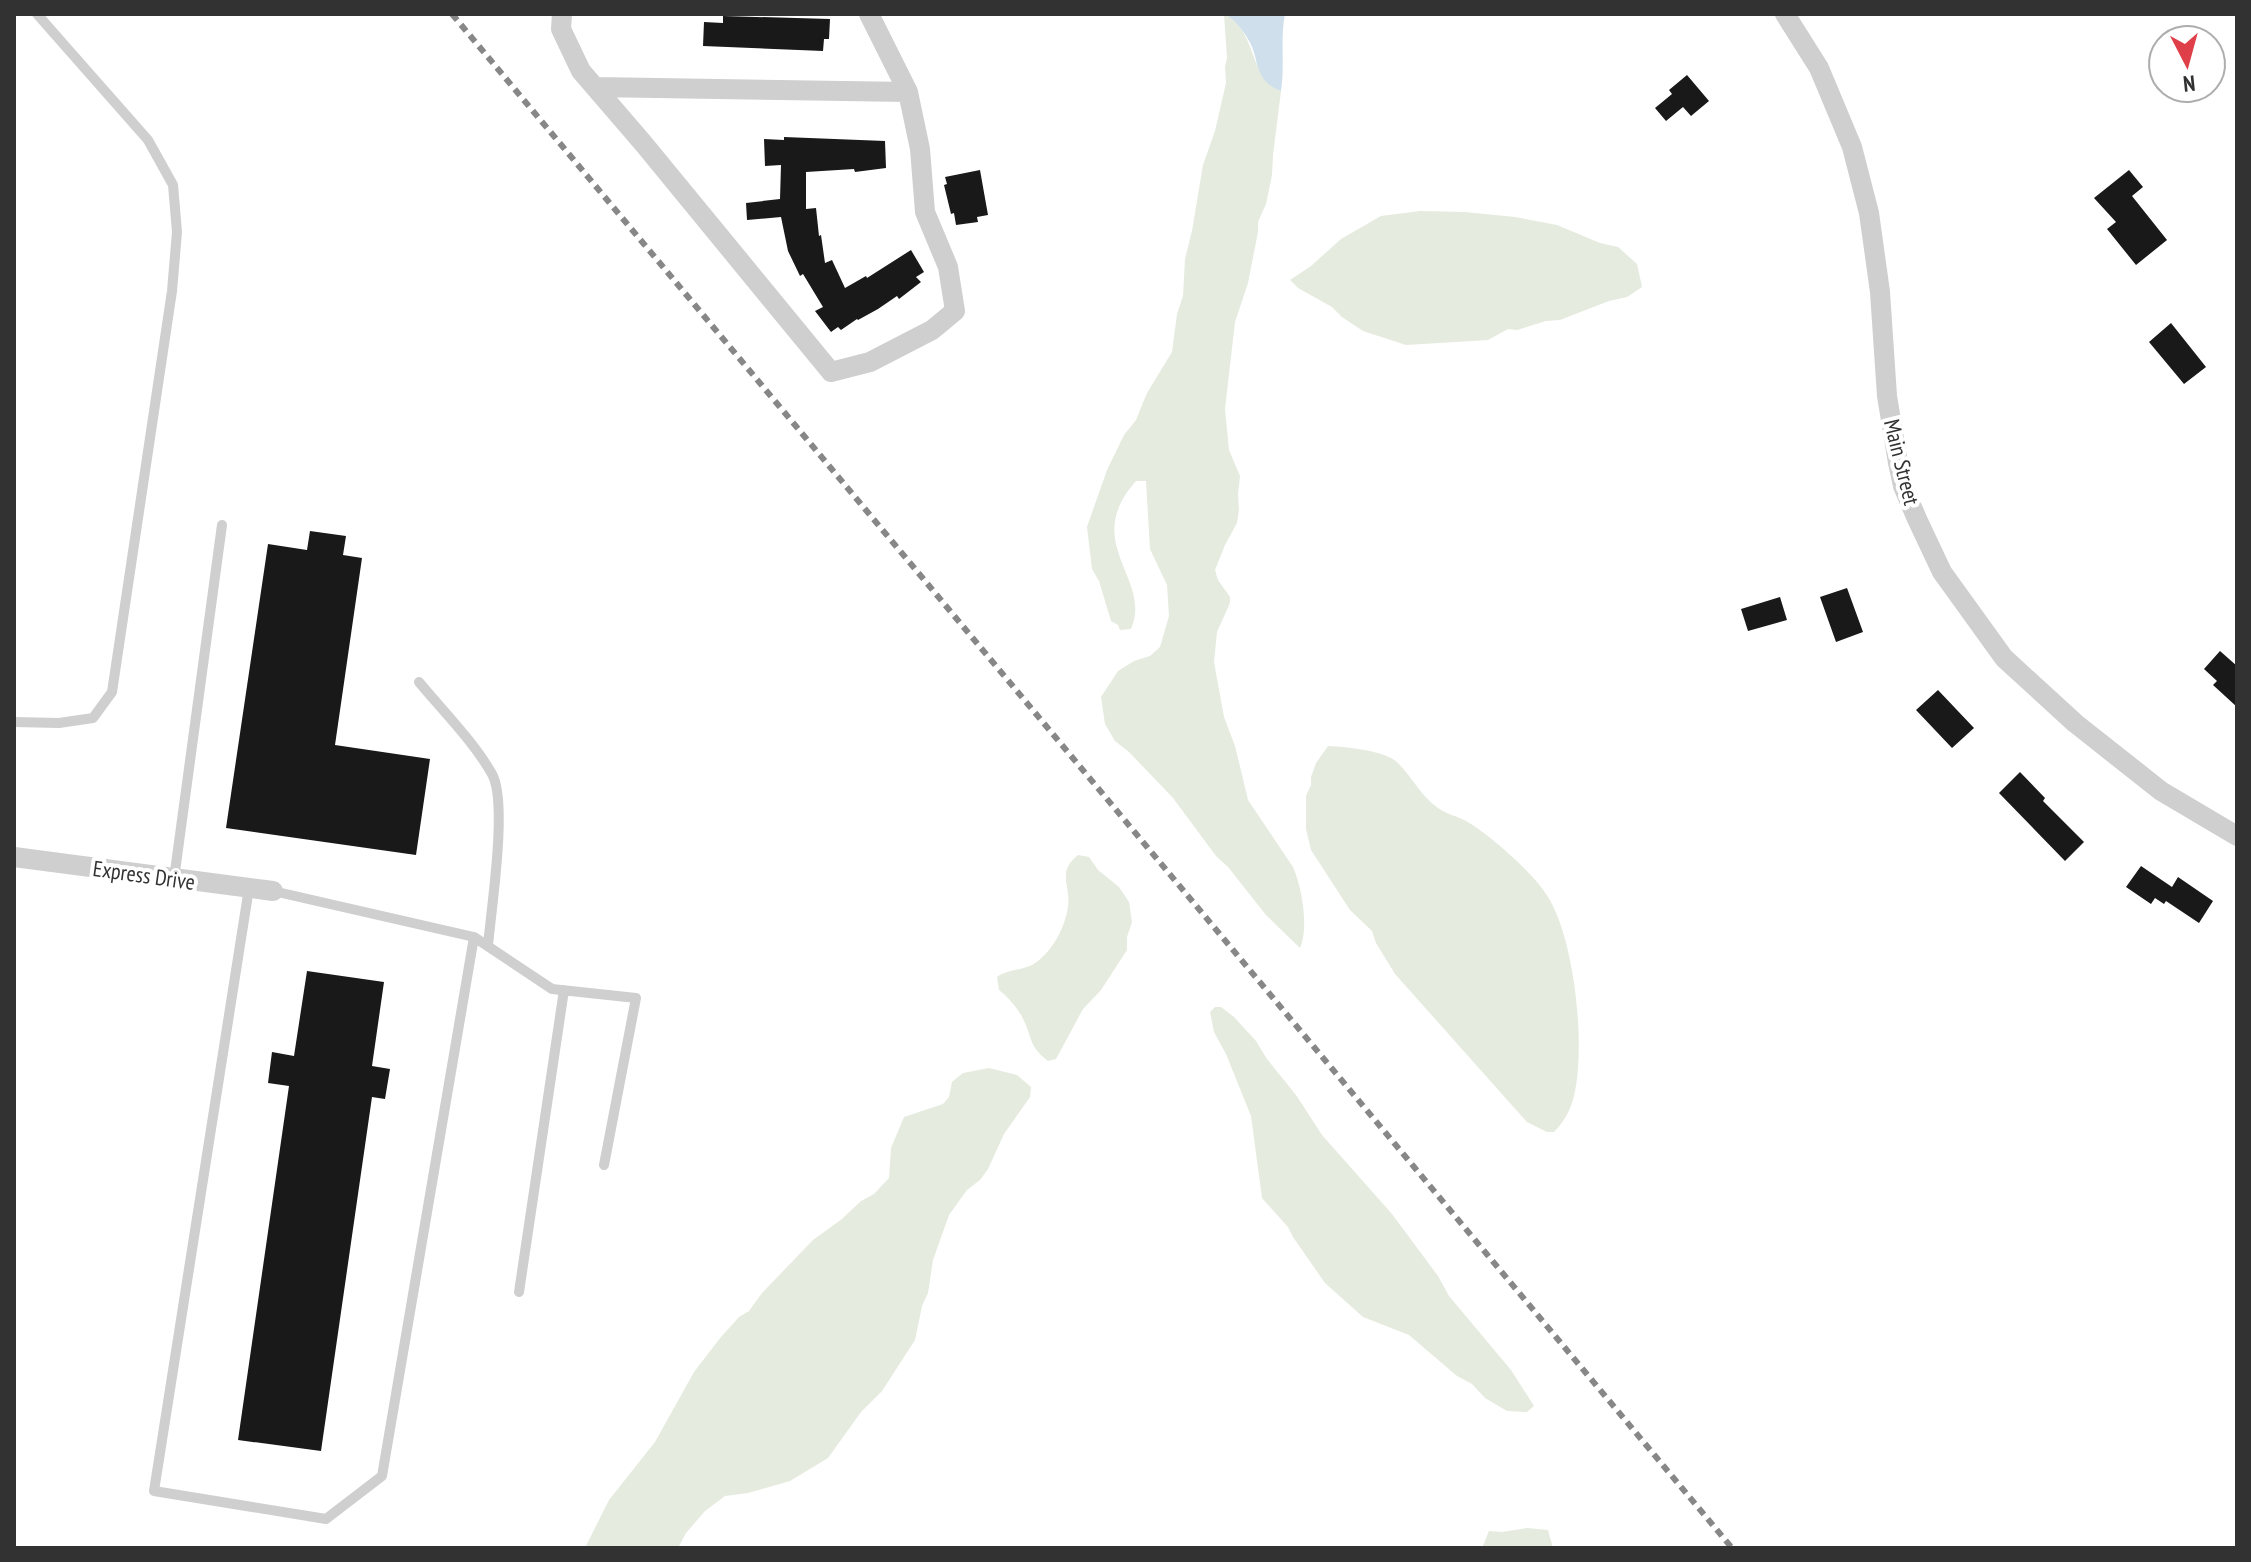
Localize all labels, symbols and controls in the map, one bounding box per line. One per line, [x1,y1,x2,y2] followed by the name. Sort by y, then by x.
[2147,24,2227,104] north arrow
[2182,69,2196,98] text: N
[1878,416,1926,508] street label: Main Street
[91,854,197,896] street label: Express Drive

